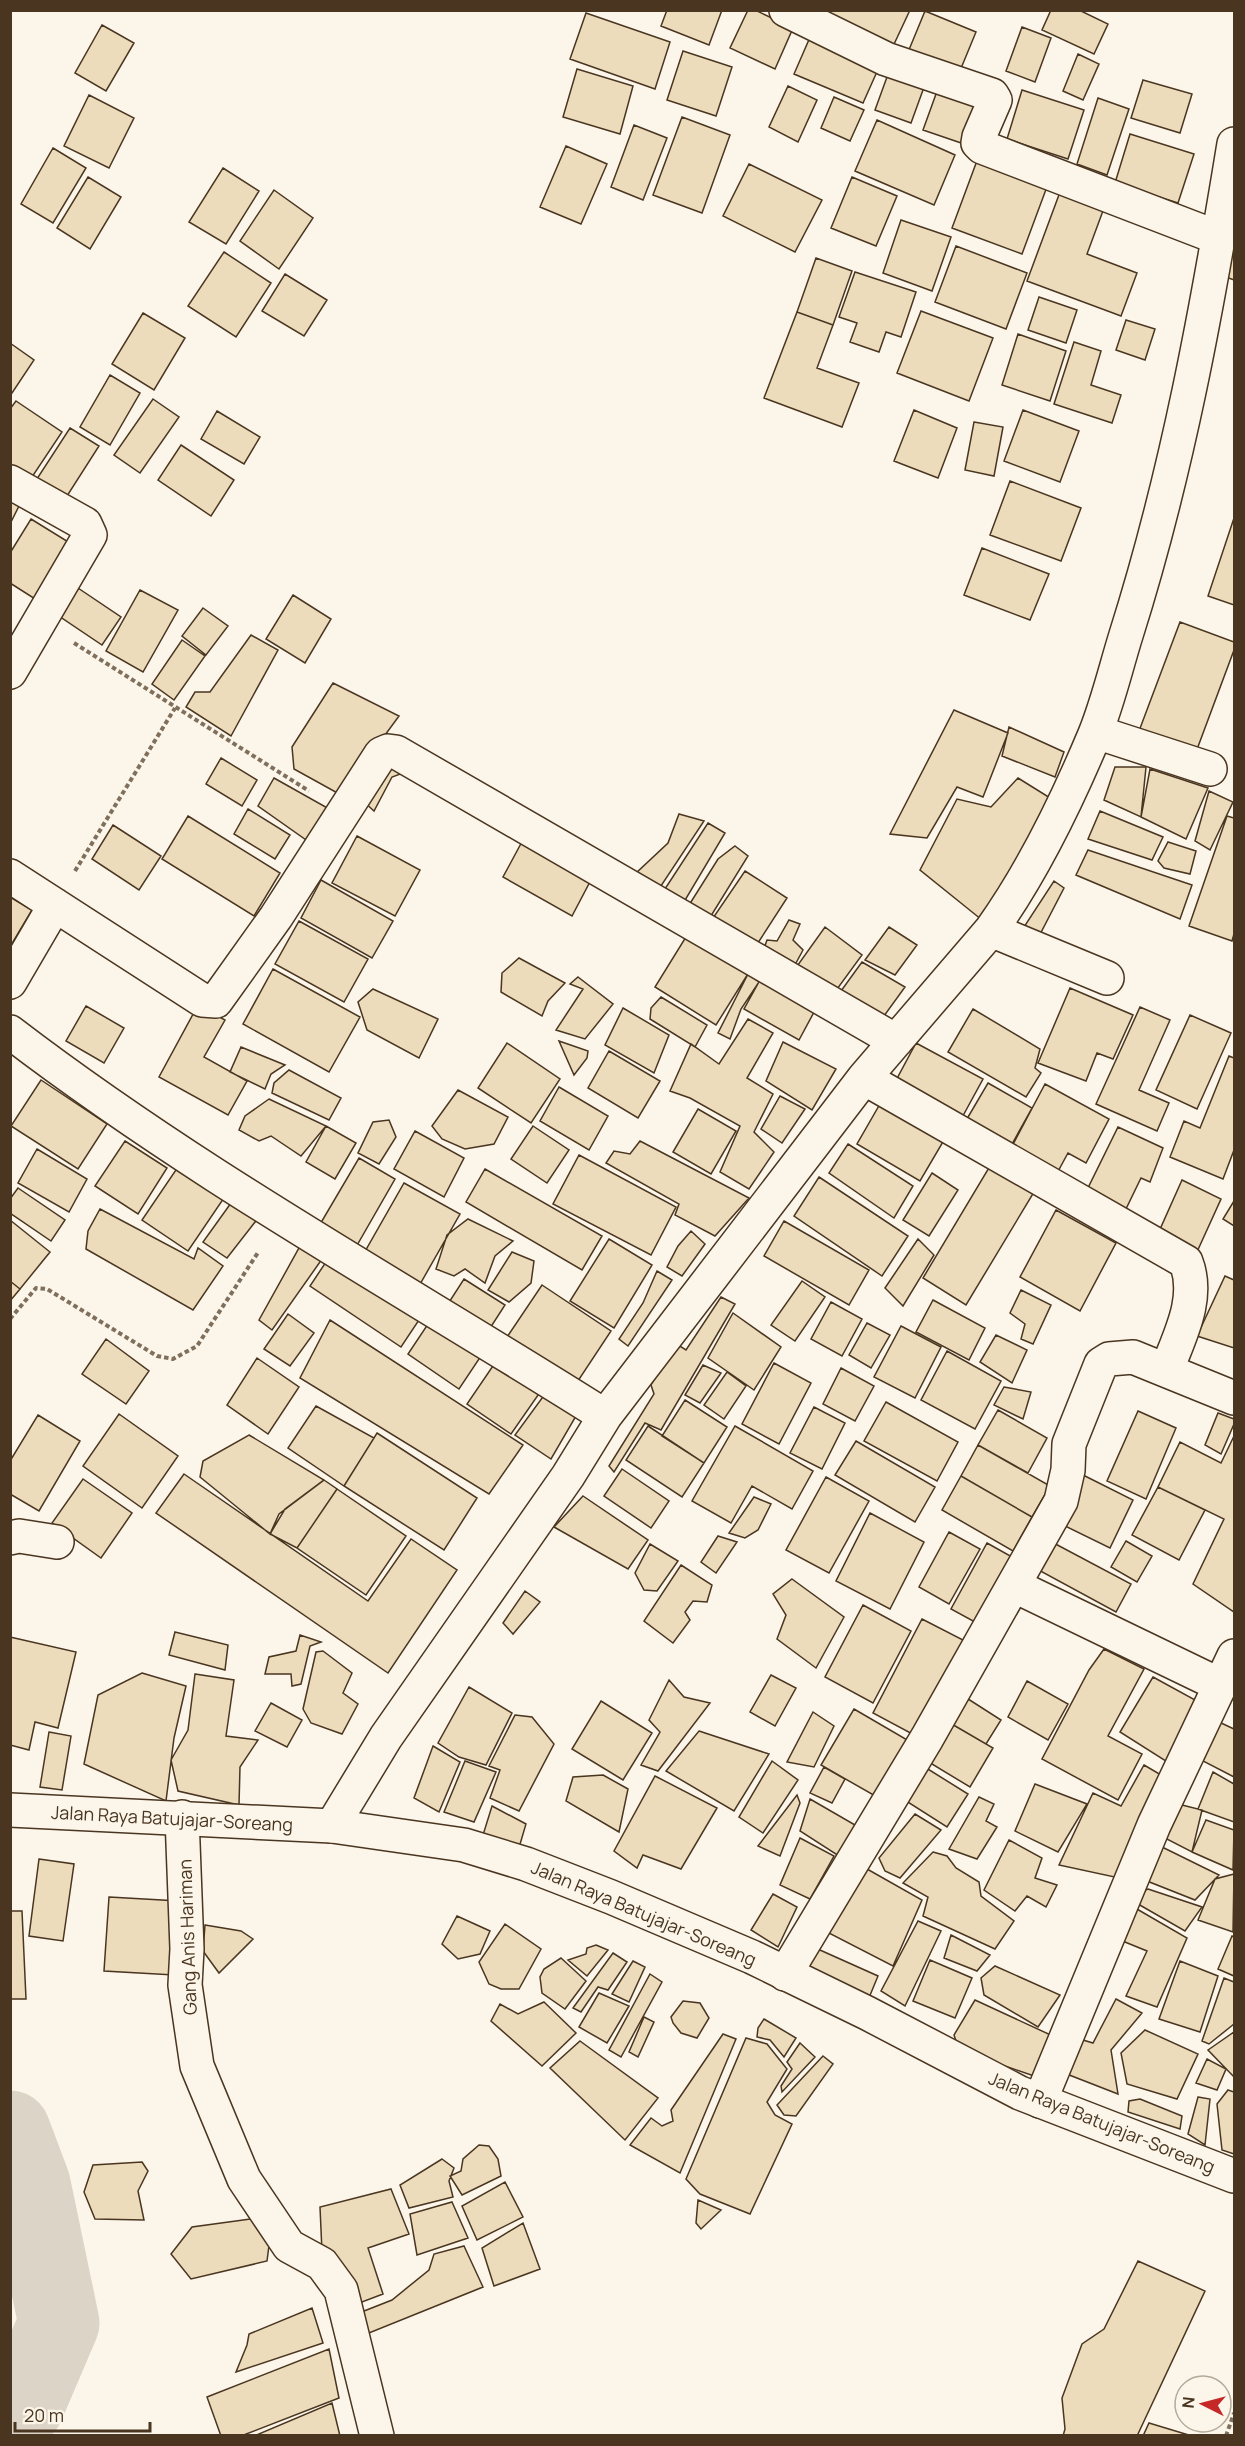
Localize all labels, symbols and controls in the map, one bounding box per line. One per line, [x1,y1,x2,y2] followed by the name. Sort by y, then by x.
[50,1800,294,1836] street label: Jalan Raya Batujajar-Soreang
[528,1855,760,1971] street label: Jalan Raya Batujajar-Soreang
[172,1859,202,2015] street label: Gang Anis Hariman
[985,2066,1219,2178] street label: Jalan Raya Batujajar-Soreang
[1173,2374,1233,2434] north arrow
[15,2395,150,2433] scale bar
[1177,2396,1200,2409] text: N
[24,2403,64,2427] text: 20 m

